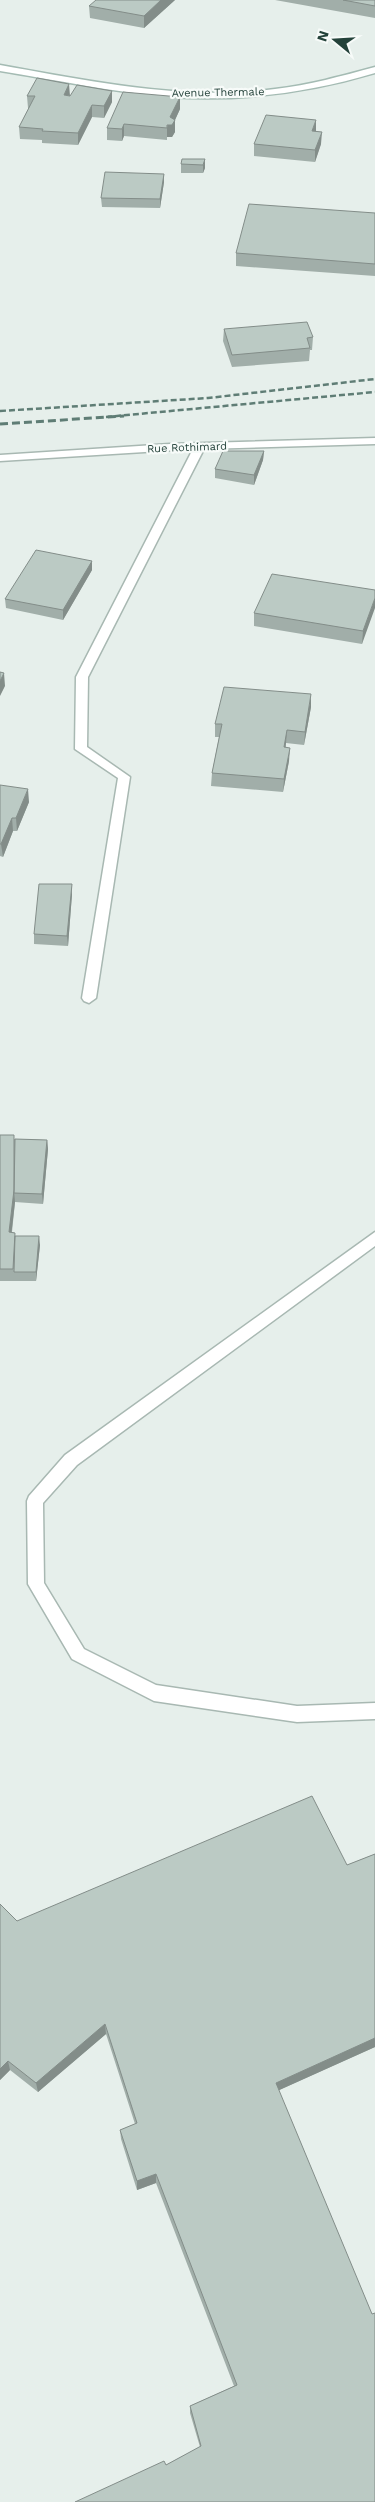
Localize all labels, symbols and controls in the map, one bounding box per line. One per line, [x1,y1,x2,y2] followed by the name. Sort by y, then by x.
[310,15,360,65] north arrow
[313,29,332,43] text: N
[171,85,265,100] street label: Avenue Thermale
[147,440,227,455] street label: Rue Rothimard

